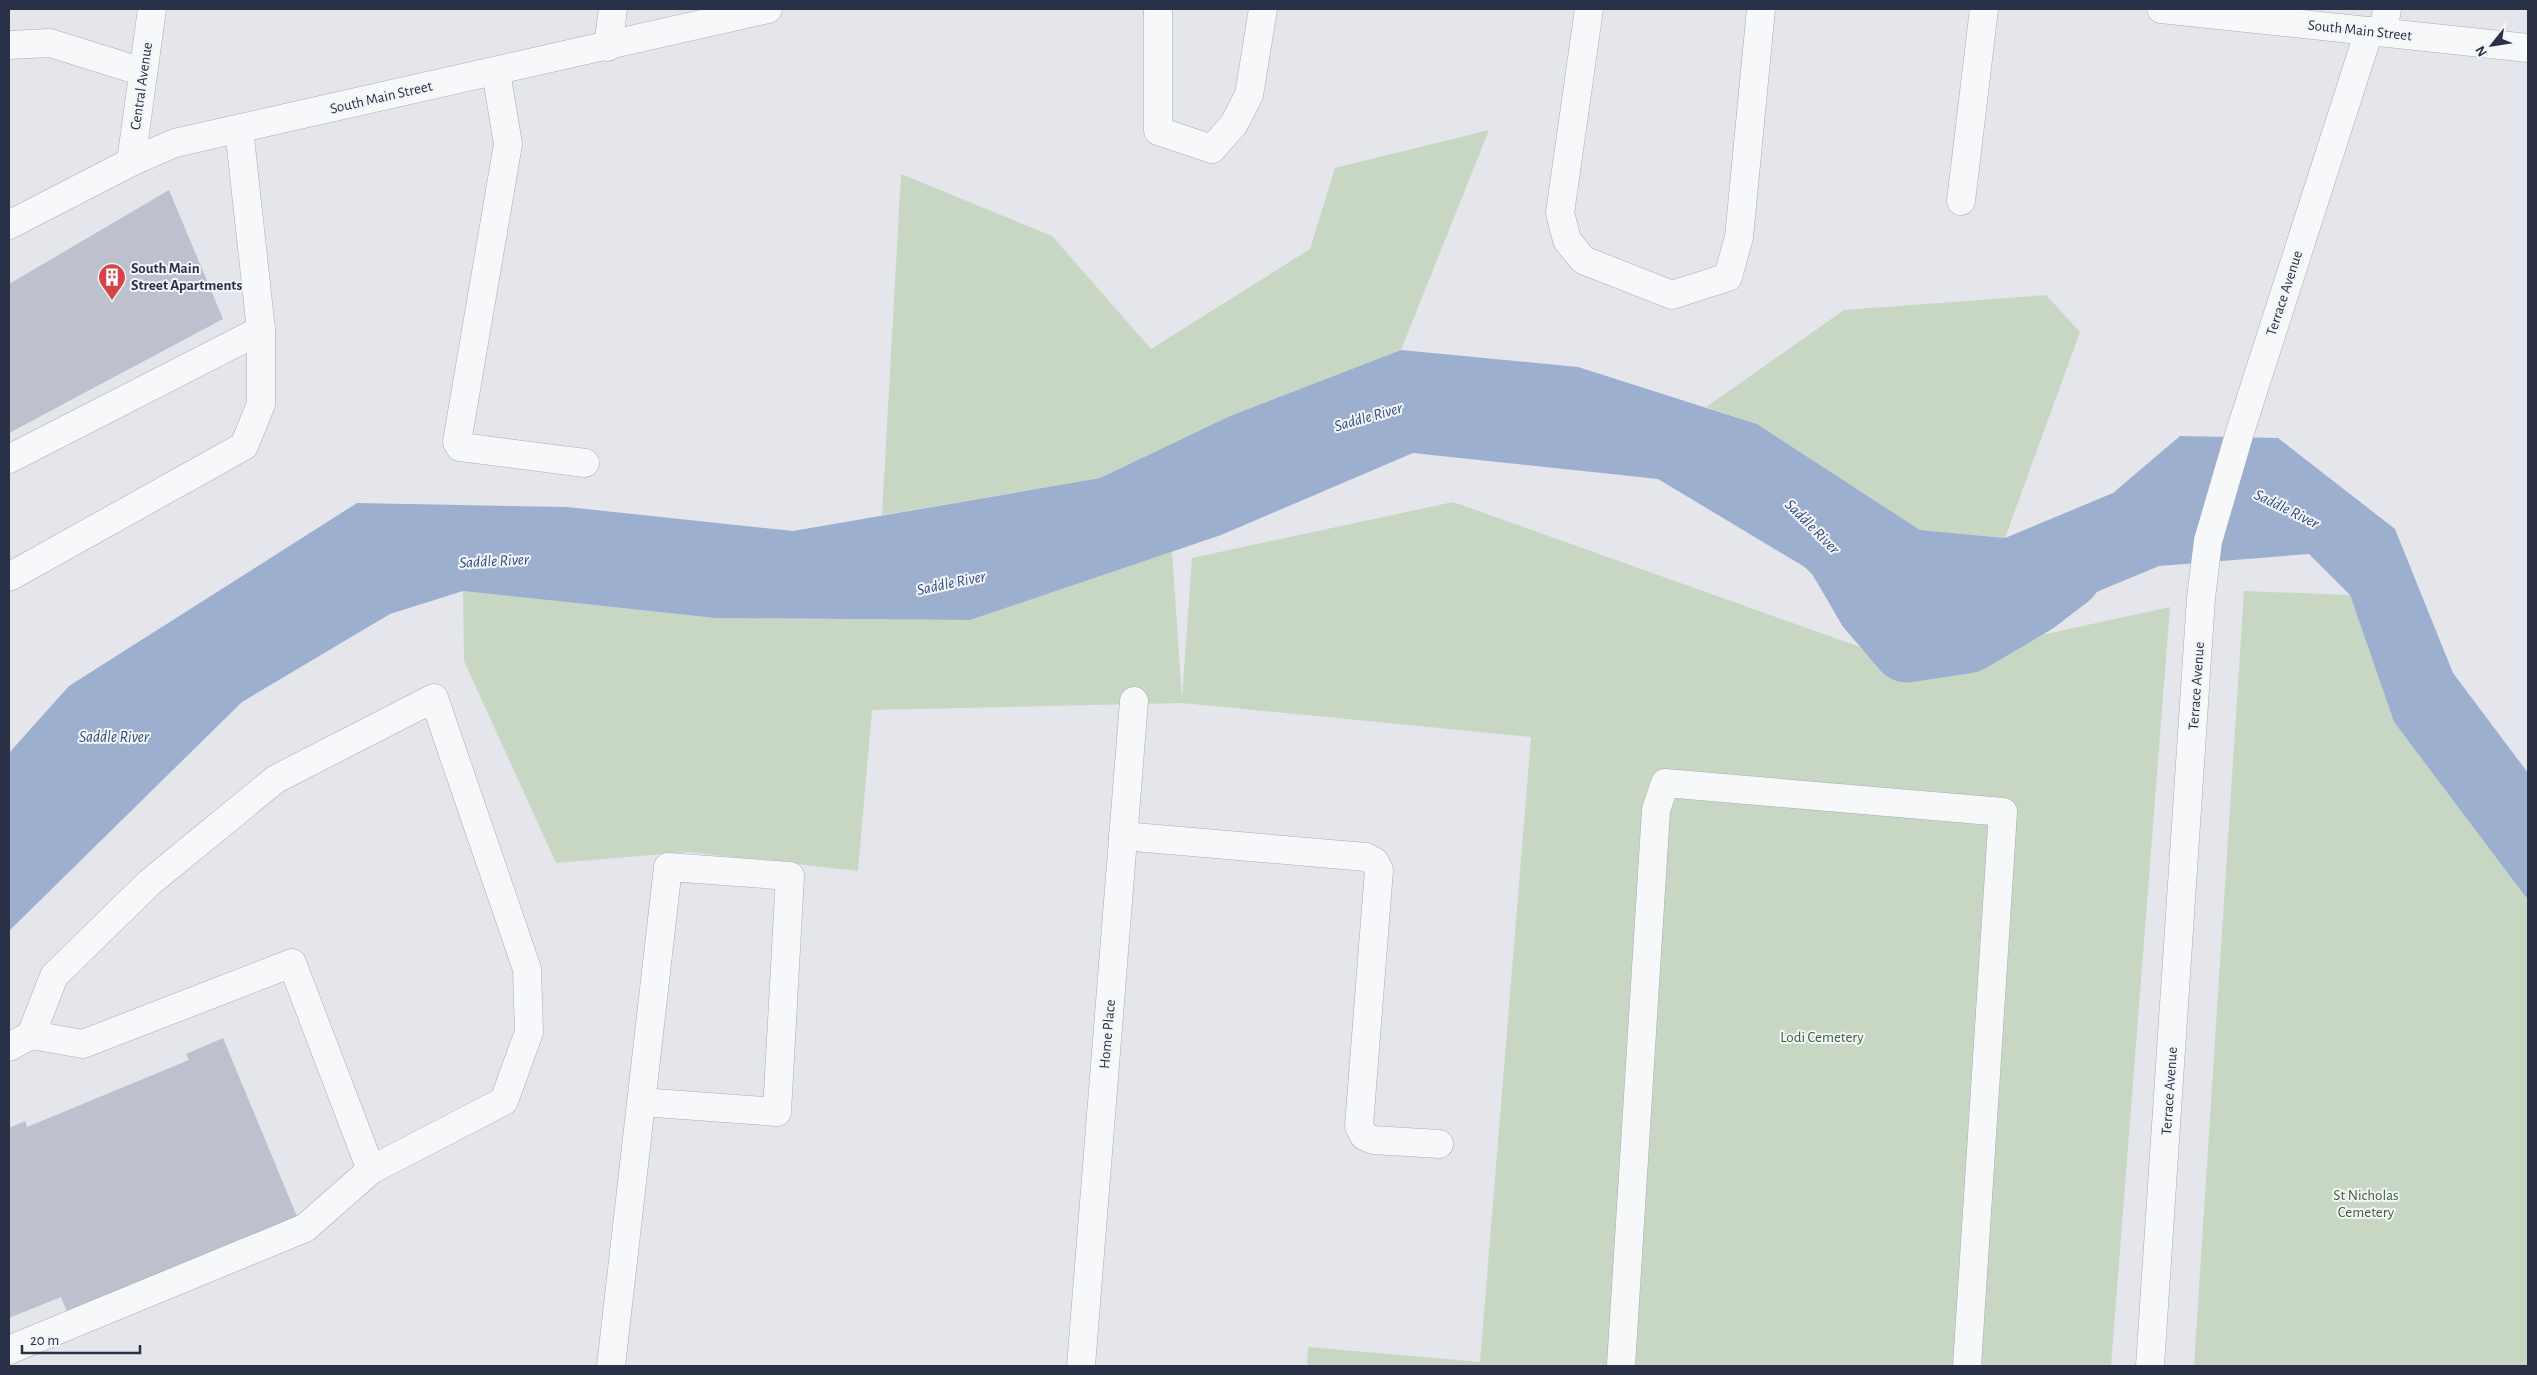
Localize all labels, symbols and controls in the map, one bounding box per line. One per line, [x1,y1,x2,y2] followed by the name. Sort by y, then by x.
[2307,18,2413,43] street label: South Main Street
[2467,20,2517,70] north arrow
[128,41,155,131] street label: Central Avenue
[2473,43,2490,59] text: N
[328,78,434,117] street label: South Main Street
[2264,249,2305,338] street label: Terrace Avenue
[131,261,242,293] place label: South Main Street Apartments
[97,262,127,301] building icon: South Main Street Apartments
[1333,399,1405,434] water label: Saddle River
[2252,486,2322,532] water label: Saddle River
[1782,496,1843,558] water label: Saddle River
[459,551,530,571] water label: Saddle River
[915,568,988,598] water label: Saddle River
[2186,641,2207,731] street label: Terrace Avenue
[79,729,150,745] water label: Saddle River
[1097,999,1118,1069] street label: Home Place
[1780,1030,1864,1045] park label: Lodi Cemetery
[2159,1046,2180,1136] street label: Terrace Avenue
[2333,1188,2399,1220] park label: St Nicholas Cemetery
[22,1322,140,1354] scale bar
[30,1333,59,1348] text: 20 m

